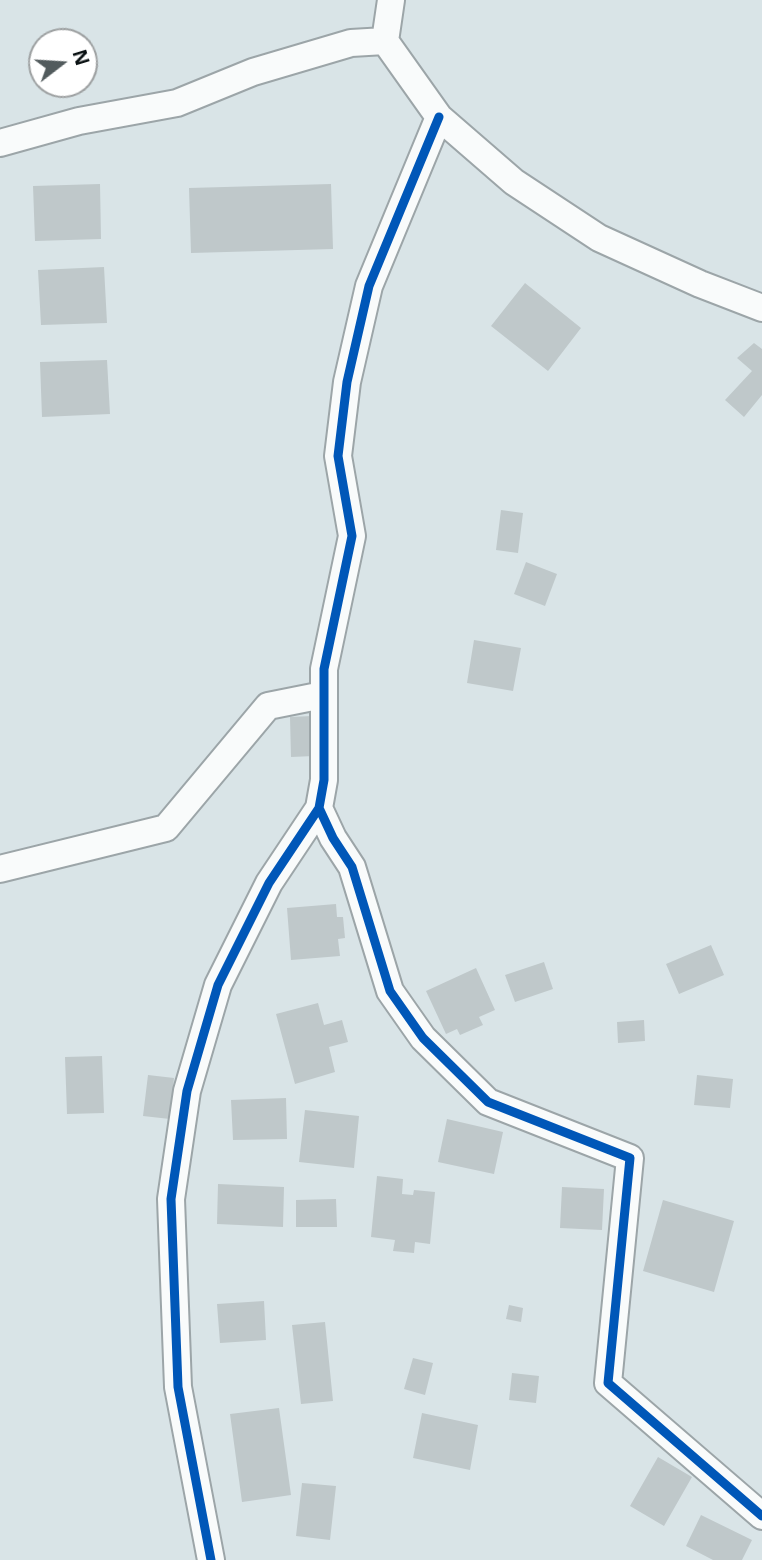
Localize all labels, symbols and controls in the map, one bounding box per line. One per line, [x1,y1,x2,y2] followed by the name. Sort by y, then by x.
[28,28,98,98] north arrow
[66,46,96,69] text: N

